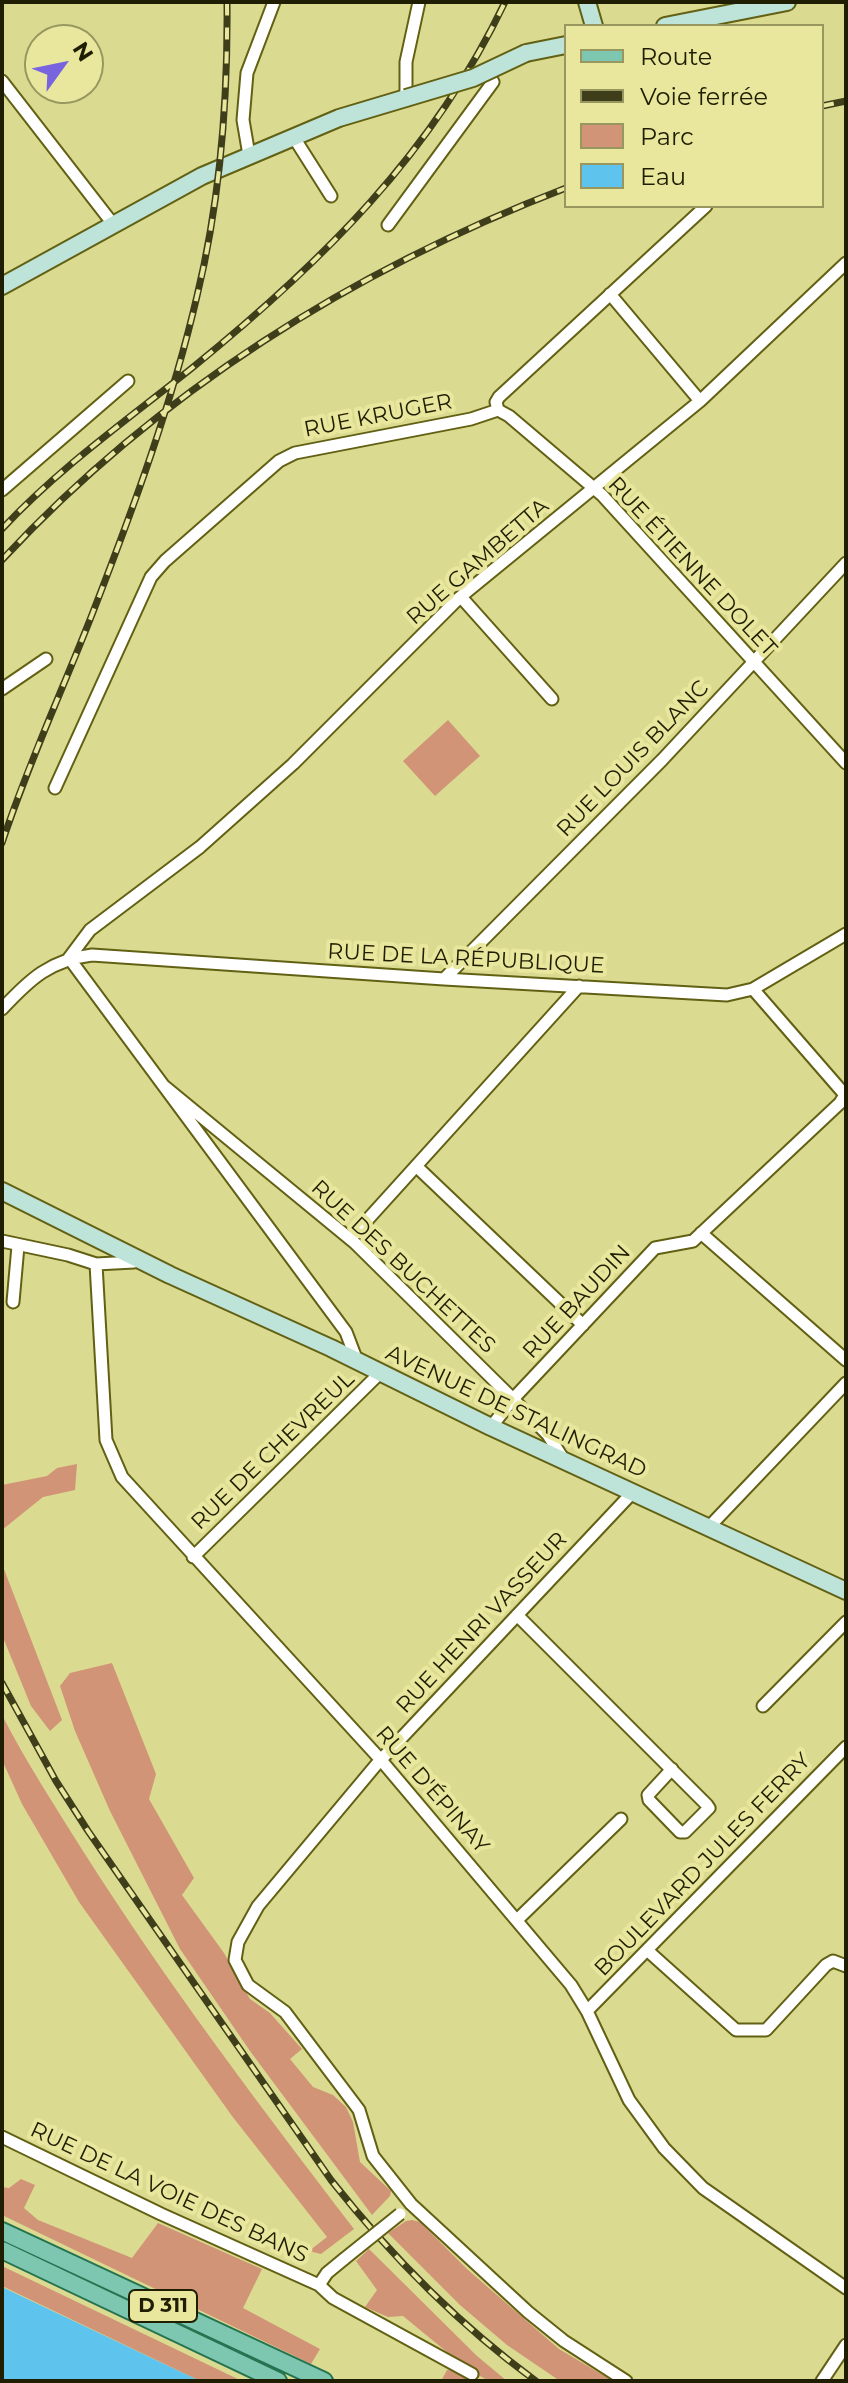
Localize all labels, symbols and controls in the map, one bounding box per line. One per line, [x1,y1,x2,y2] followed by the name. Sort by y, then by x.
[24,24,104,104] north arrow
[564,24,824,208] legend
[67,37,99,67] text: N
[640,42,712,71] text: Route
[640,82,768,111] text: Voie ferrée
[640,122,694,151] text: Parc
[640,162,686,191] text: Eau
[302,389,454,443] street label: RUE KRUGER
[602,472,782,662] street label: RUE ÉTIENNE DOLET
[402,493,554,631] street label: RUE GAMBETTA
[552,675,714,843] street label: RUE LOUIS BLANC
[327,939,605,979] street label: RUE DE LA RÉPUBLIQUE
[306,1175,500,1359] street label: RUE DES BUCHETTES
[518,1240,636,1364] street label: RUE BAUDIN
[382,1340,650,1484] street label: AVENUE DE STALINGRAD
[186,1366,360,1536] street label: RUE DE CHEVREUL
[391,1527,573,1719] street label: RUE HENRI VASSEUR
[370,1721,494,1859] street label: RUE D'ÉPINAY
[589,1748,817,1982] street label: BOULEVARD JULES FERRY
[26,2117,312,2269] street label: RUE DE LA VOIE DES BANS
[129,2290,197,2322] road number: D 311

